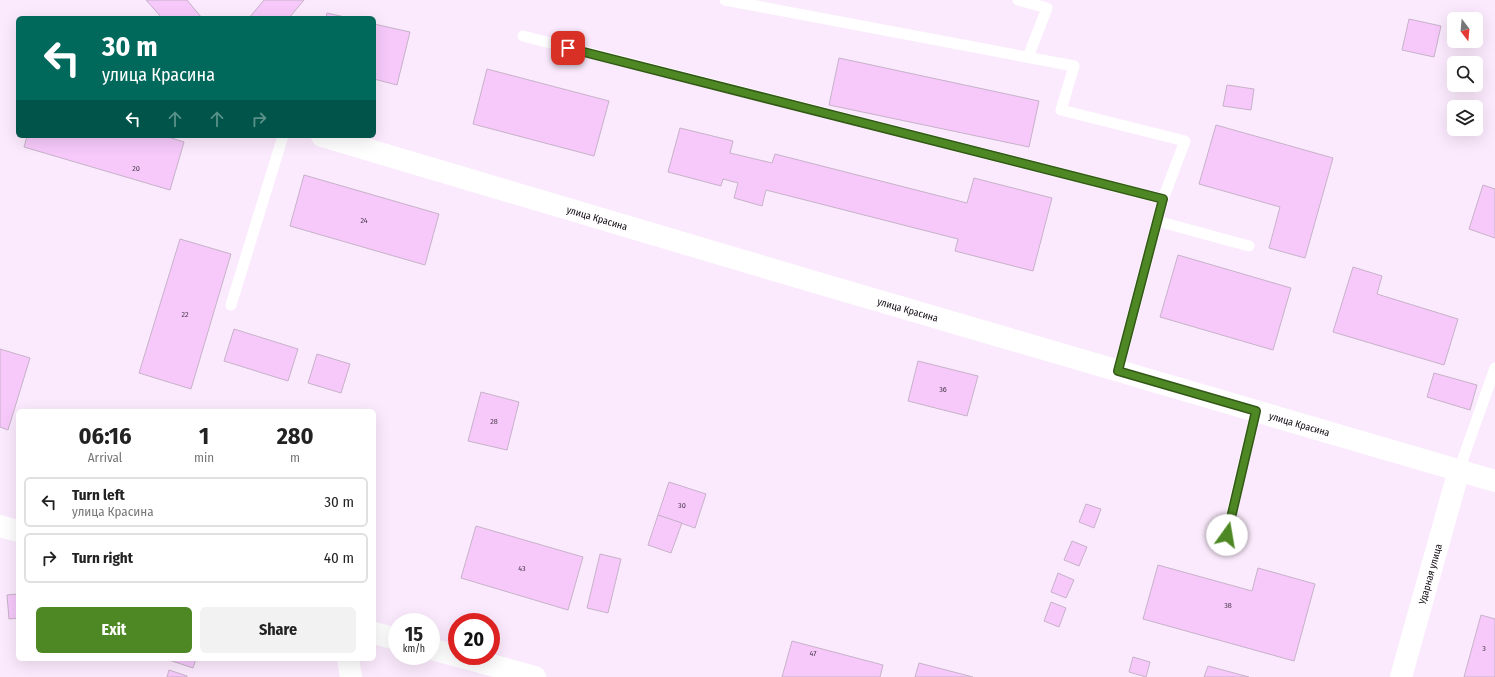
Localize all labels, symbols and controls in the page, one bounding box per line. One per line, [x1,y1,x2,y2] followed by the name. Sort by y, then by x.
[1447,12,1483,48] north arrow
[1447,12,1483,136] map controls
[102,30,158,63] text: 30 m
[551,31,585,65] pin
[36,32,88,84] icon: left
[557,37,579,59] icon: arrive
[1447,56,1483,92] button: search
[102,64,215,86] text: улица Красина
[1447,100,1483,136] button: layers
[122,108,144,130] icon: left
[164,108,186,130] icon: ahead
[206,108,228,130] icon: ahead
[248,108,270,130] icon: right
[132,164,140,173] house number: 20
[565,204,629,233] street label: улица Красина
[360,216,368,225] house number: 24
[876,296,940,325] street label: улица Красина
[181,310,189,319] house number: 22
[939,385,947,394] house number: 36
[1267,410,1331,439] street label: улица Красина
[490,417,498,426] house number: 28
[78,422,132,450] text: 06:16
[199,422,209,450] text: 1
[277,422,314,450] text: 280
[88,450,122,465] text: Arrival
[194,450,214,465] text: min
[290,450,300,465] text: m
[72,486,125,504] text: Turn left
[38,491,60,513] icon: left
[324,493,354,511] text: 30 m
[678,501,686,510] house number: 30
[72,504,154,519] text: улица Красина
[1206,514,1248,556] position arrow
[1416,543,1445,607] street label: Ударная улица
[38,547,60,569] icon: right
[72,549,133,567] text: Turn right
[324,549,354,567] text: 40 m
[518,564,526,573] house number: 43
[1224,601,1232,610] house number: 38
[36,607,192,653] button: Exit
[200,607,356,653] button: Share
[448,613,500,665] speed limit sign: 20
[405,622,423,646] text: 15
[403,643,425,655] text: km/h
[1482,644,1486,653] house number: 3
[810,649,817,658] house number: 47

